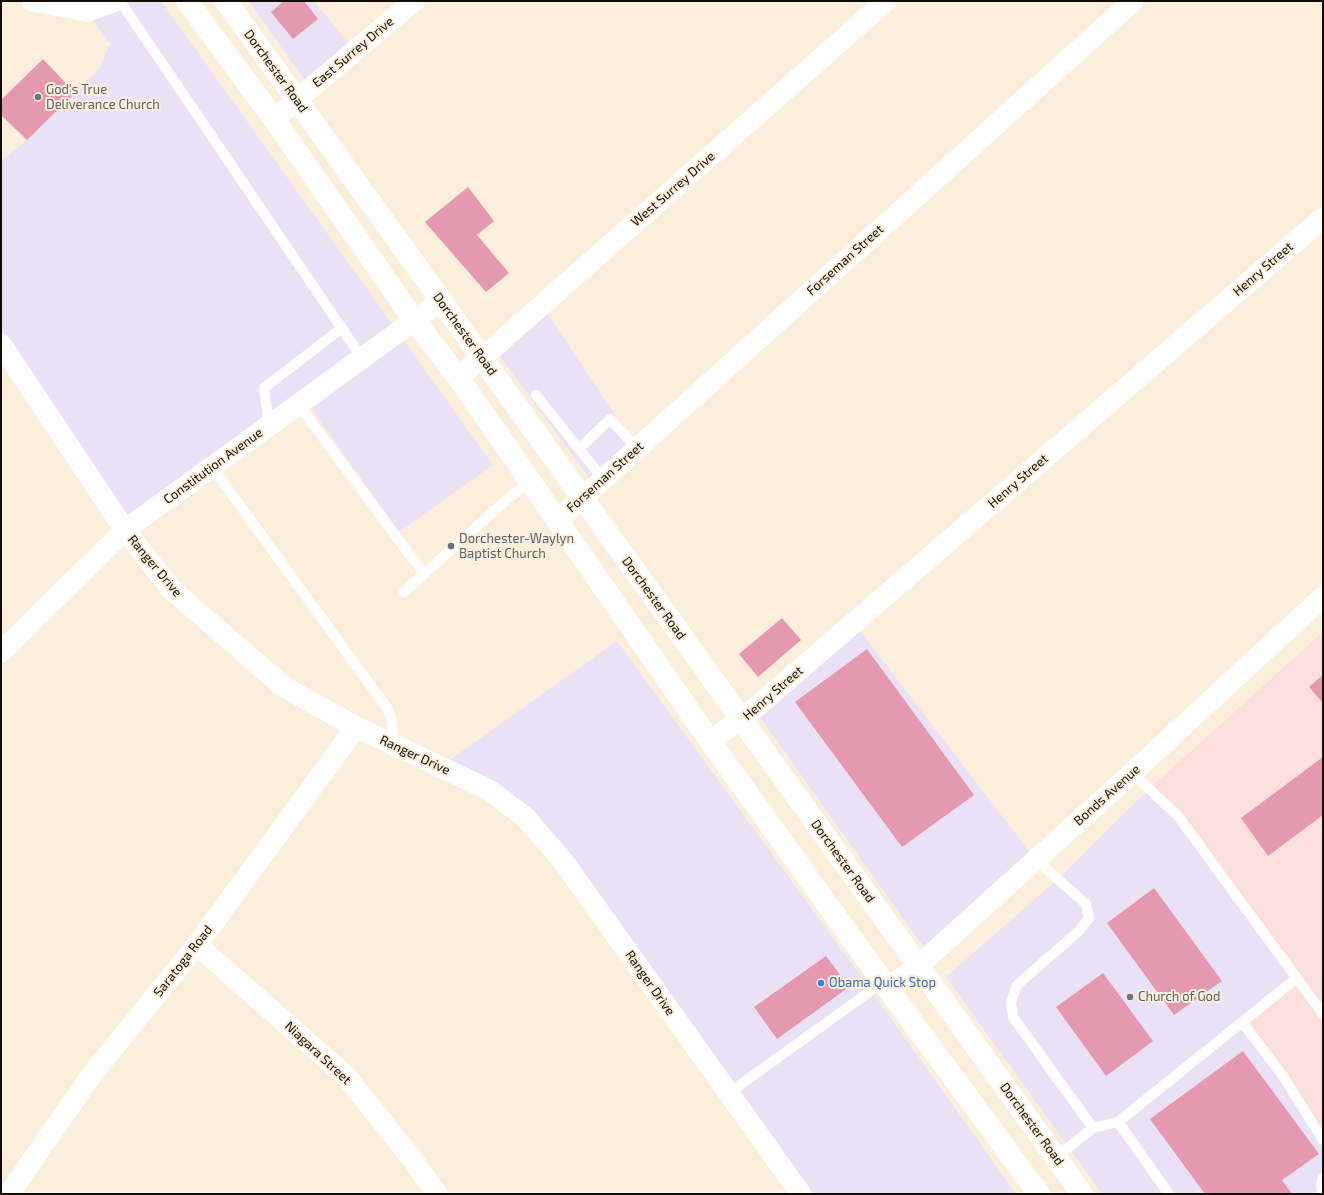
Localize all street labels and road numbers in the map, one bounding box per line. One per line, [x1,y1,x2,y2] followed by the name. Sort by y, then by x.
[309,13,397,91] street label: East Surrey Drive
[241,27,311,115] street label: Dorchester Road
[628,148,718,230] street label: West Surrey Drive
[803,221,887,299] street label: Forseman Street
[1230,239,1296,299] street label: Henry Street
[430,290,500,378] street label: Dorchester Road
[160,425,266,507] street label: Constitution Avenue
[563,438,647,516] street label: Forseman Street
[985,451,1051,511] street label: Henry Street
[125,532,185,600] street label: Ranger Drive
[619,554,689,642] street label: Dorchester Road
[740,663,806,723] street label: Henry Street
[377,732,453,778] street label: Ranger Drive
[1071,761,1143,829] street label: Bonds Avenue
[808,817,878,905] street label: Dorchester Road
[150,922,216,1000] street label: Saratoga Road
[622,947,678,1019] street label: Ranger Drive
[282,1018,354,1088] street label: Niagara Street
[997,1080,1067,1168] street label: Dorchester Road

